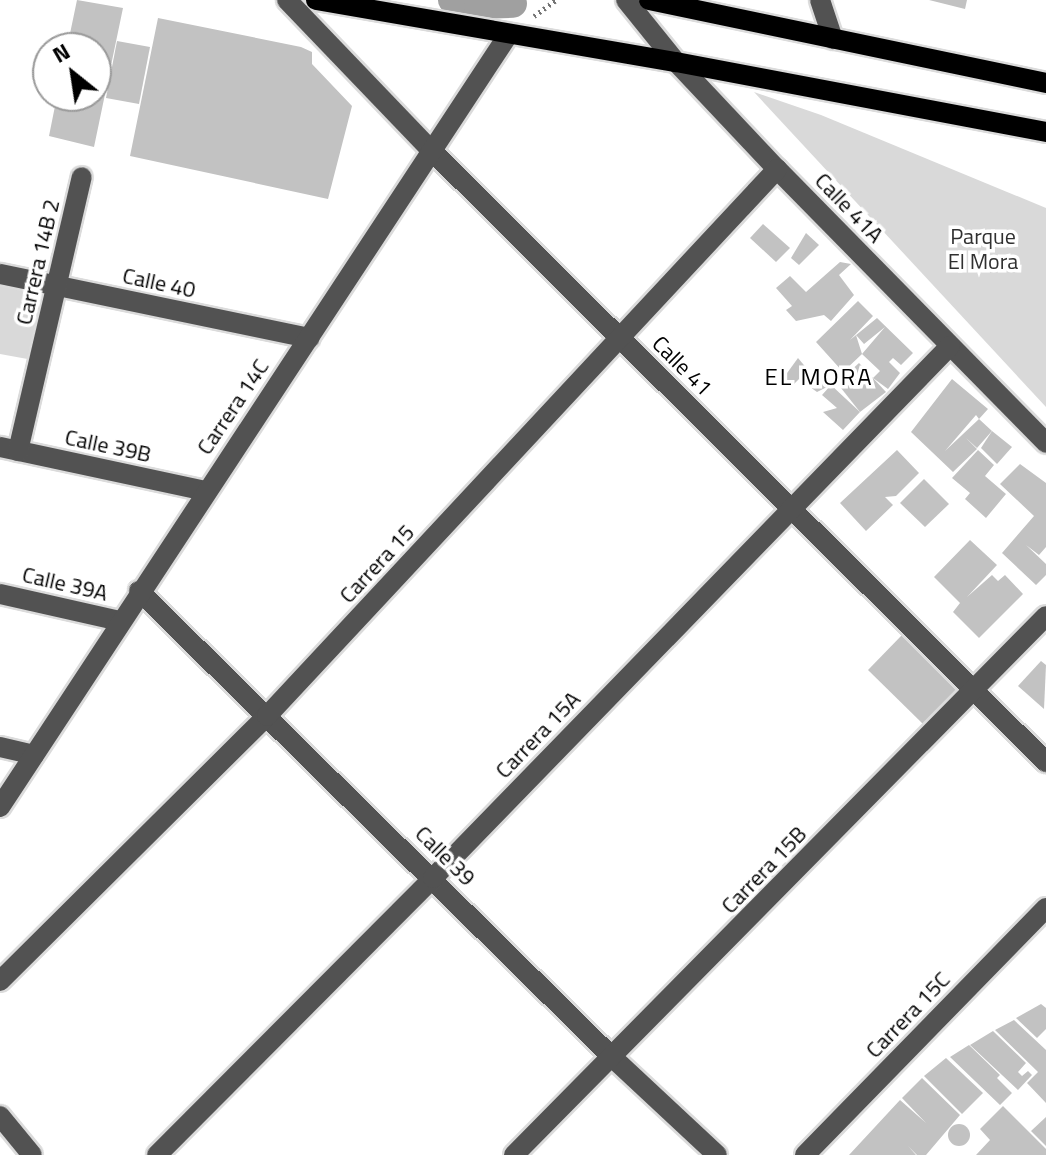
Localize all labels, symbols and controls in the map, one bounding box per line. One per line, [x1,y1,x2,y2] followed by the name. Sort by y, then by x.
[32,32,112,112] north arrow
[46,34,76,71] text: N
[809,168,889,248] street label: Calle 41A
[11,197,65,327] street label: Carrera 14B 2
[948,223,1018,274] park label: Parque El Mora
[120,262,198,304] street label: Calle 40
[647,331,717,401] street label: Calle 41
[192,354,274,460] street label: Carrera 14C
[765,363,873,391] district label: EL MORA
[63,424,153,468] street label: Calle 39B
[334,519,420,609] street label: Carrera 15
[20,561,110,607] street label: Calle 39A
[490,686,586,784] street label: Carrera 15A
[410,821,480,891] street label: Calle 39
[716,821,812,919] street label: Carrera 15B
[861,967,955,1063] street label: Carrera 15C

